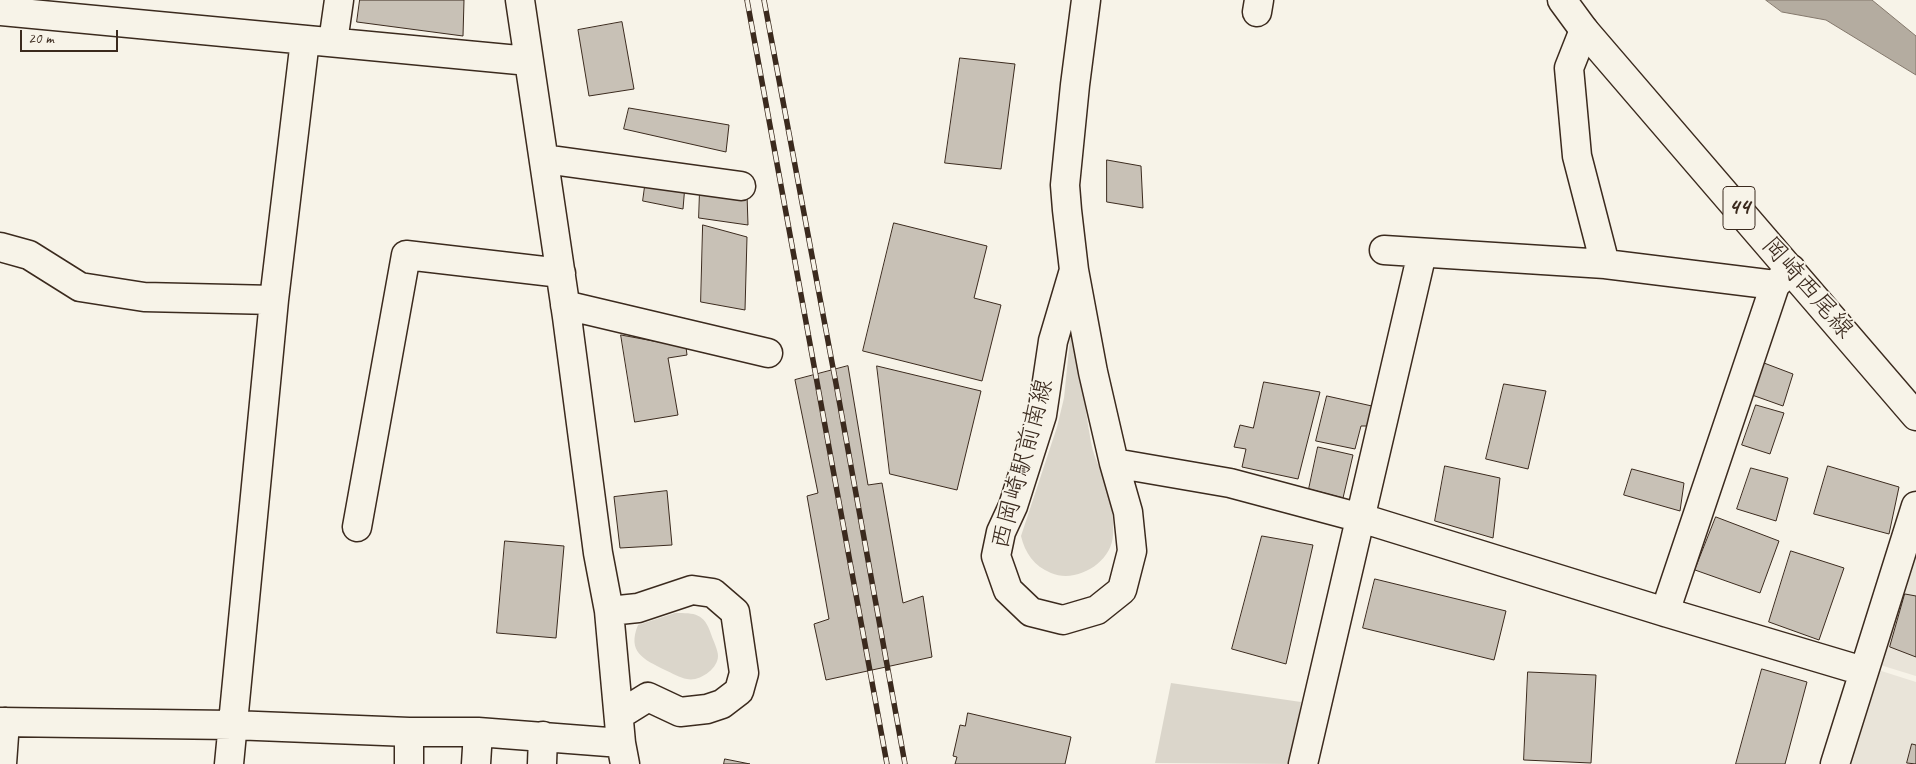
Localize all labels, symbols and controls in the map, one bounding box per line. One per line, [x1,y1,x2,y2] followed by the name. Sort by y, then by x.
[22,20,120,52] scale bar
[28,29,54,48] text: 20 m
[1723,187,1755,230] road number: 44
[1755,231,1859,345] street label: 岡崎西尾線
[986,376,1060,552] street label: 西岡崎駅前南線

